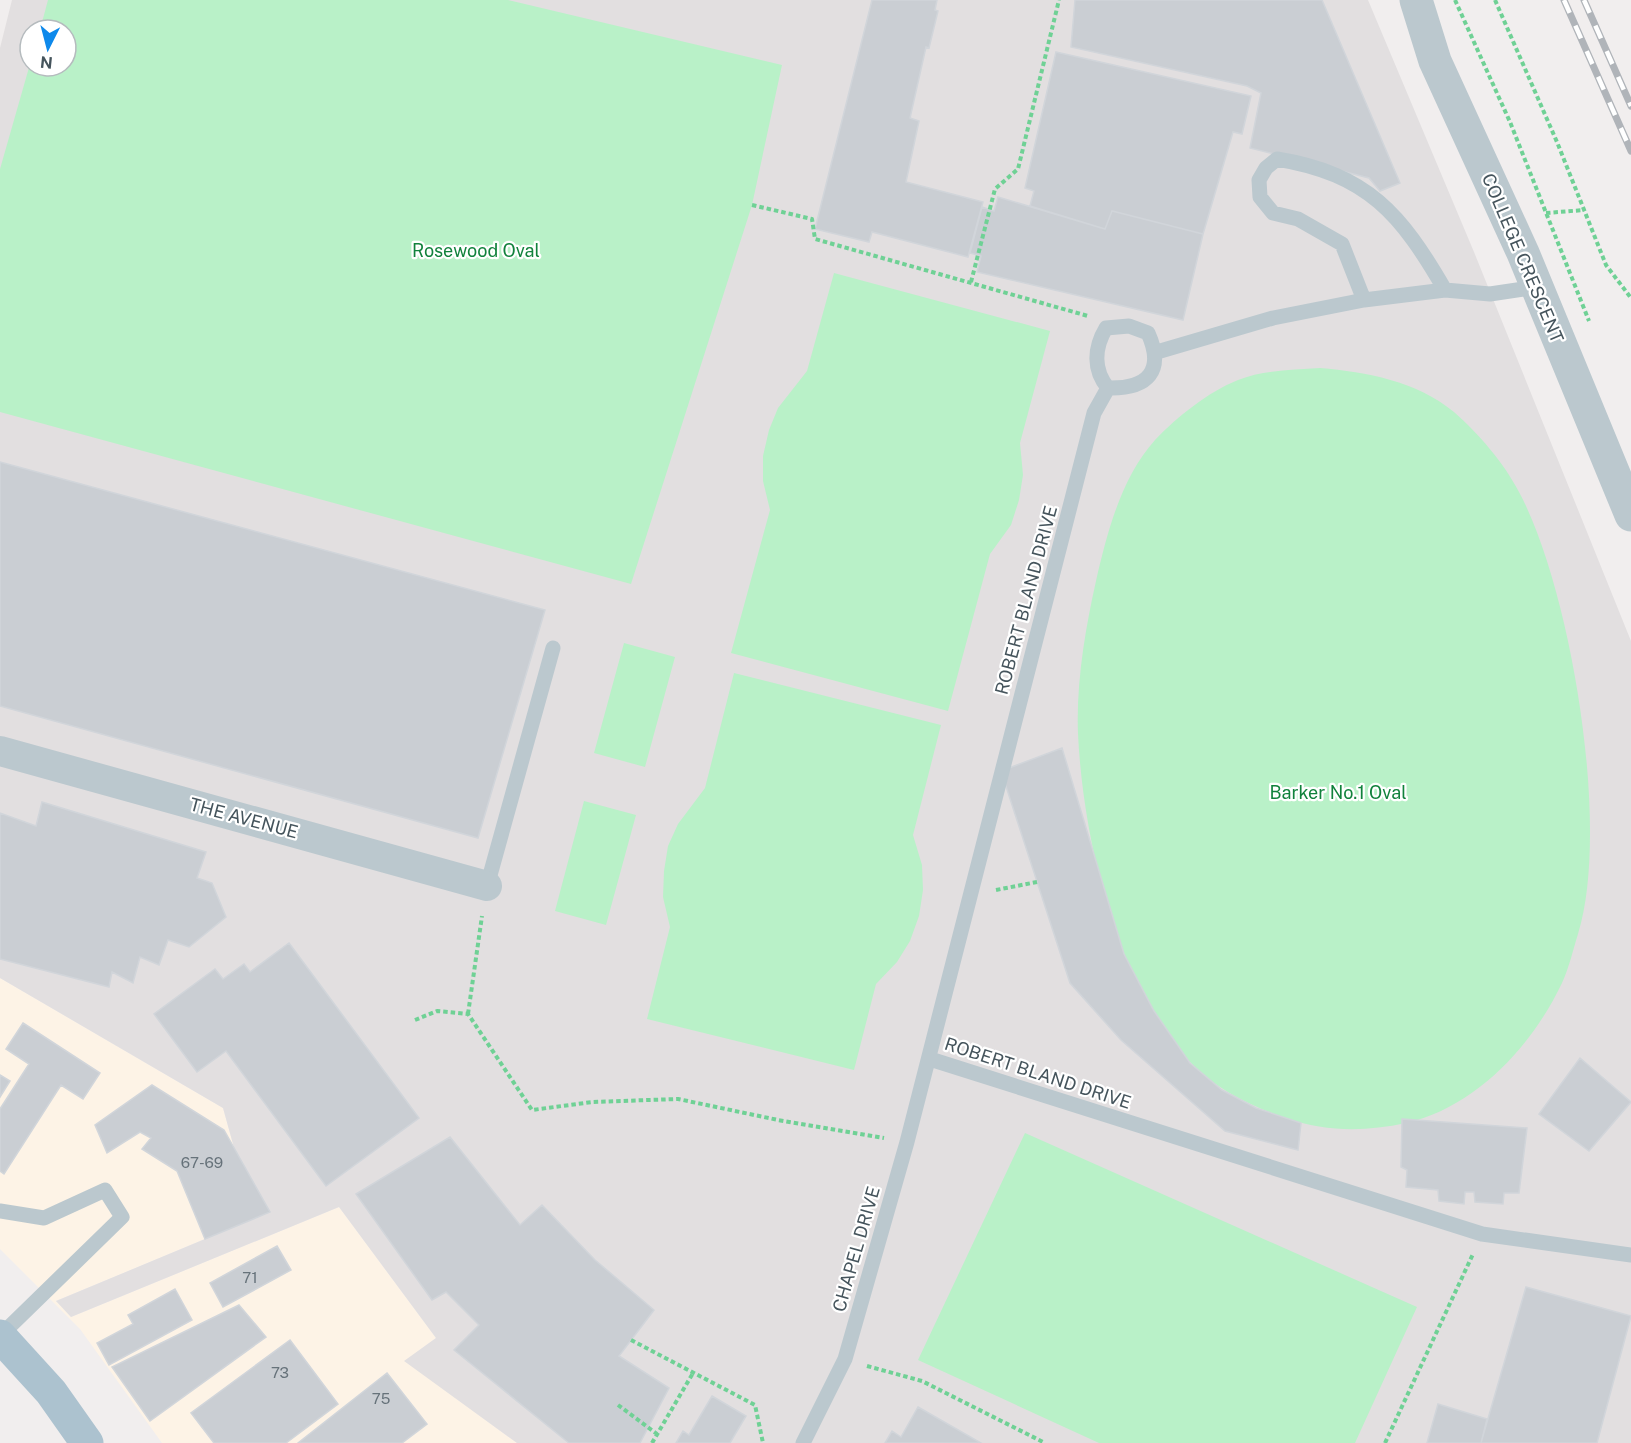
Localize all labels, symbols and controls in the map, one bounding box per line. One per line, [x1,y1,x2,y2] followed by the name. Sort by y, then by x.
[18,18,78,78] north arrow
[39,52,54,73] text: N
[1478,170,1568,346] street label: COLLEGE CRESCENT
[412,240,540,261] park label: Rosewood Oval
[991,503,1061,697] street label: ROBERT BLAND DRIVE
[1269,782,1407,803] park label: Barker No.1 Oval
[187,793,301,843] street label: THE AVENUE
[942,1033,1134,1113] street label: ROBERT BLAND DRIVE
[181,1154,223,1171] house number: 67-69
[828,1184,884,1314] street label: CHAPEL DRIVE
[242,1269,258,1286] house number: 71
[271,1364,289,1381] house number: 73
[372,1390,390,1407] house number: 75

